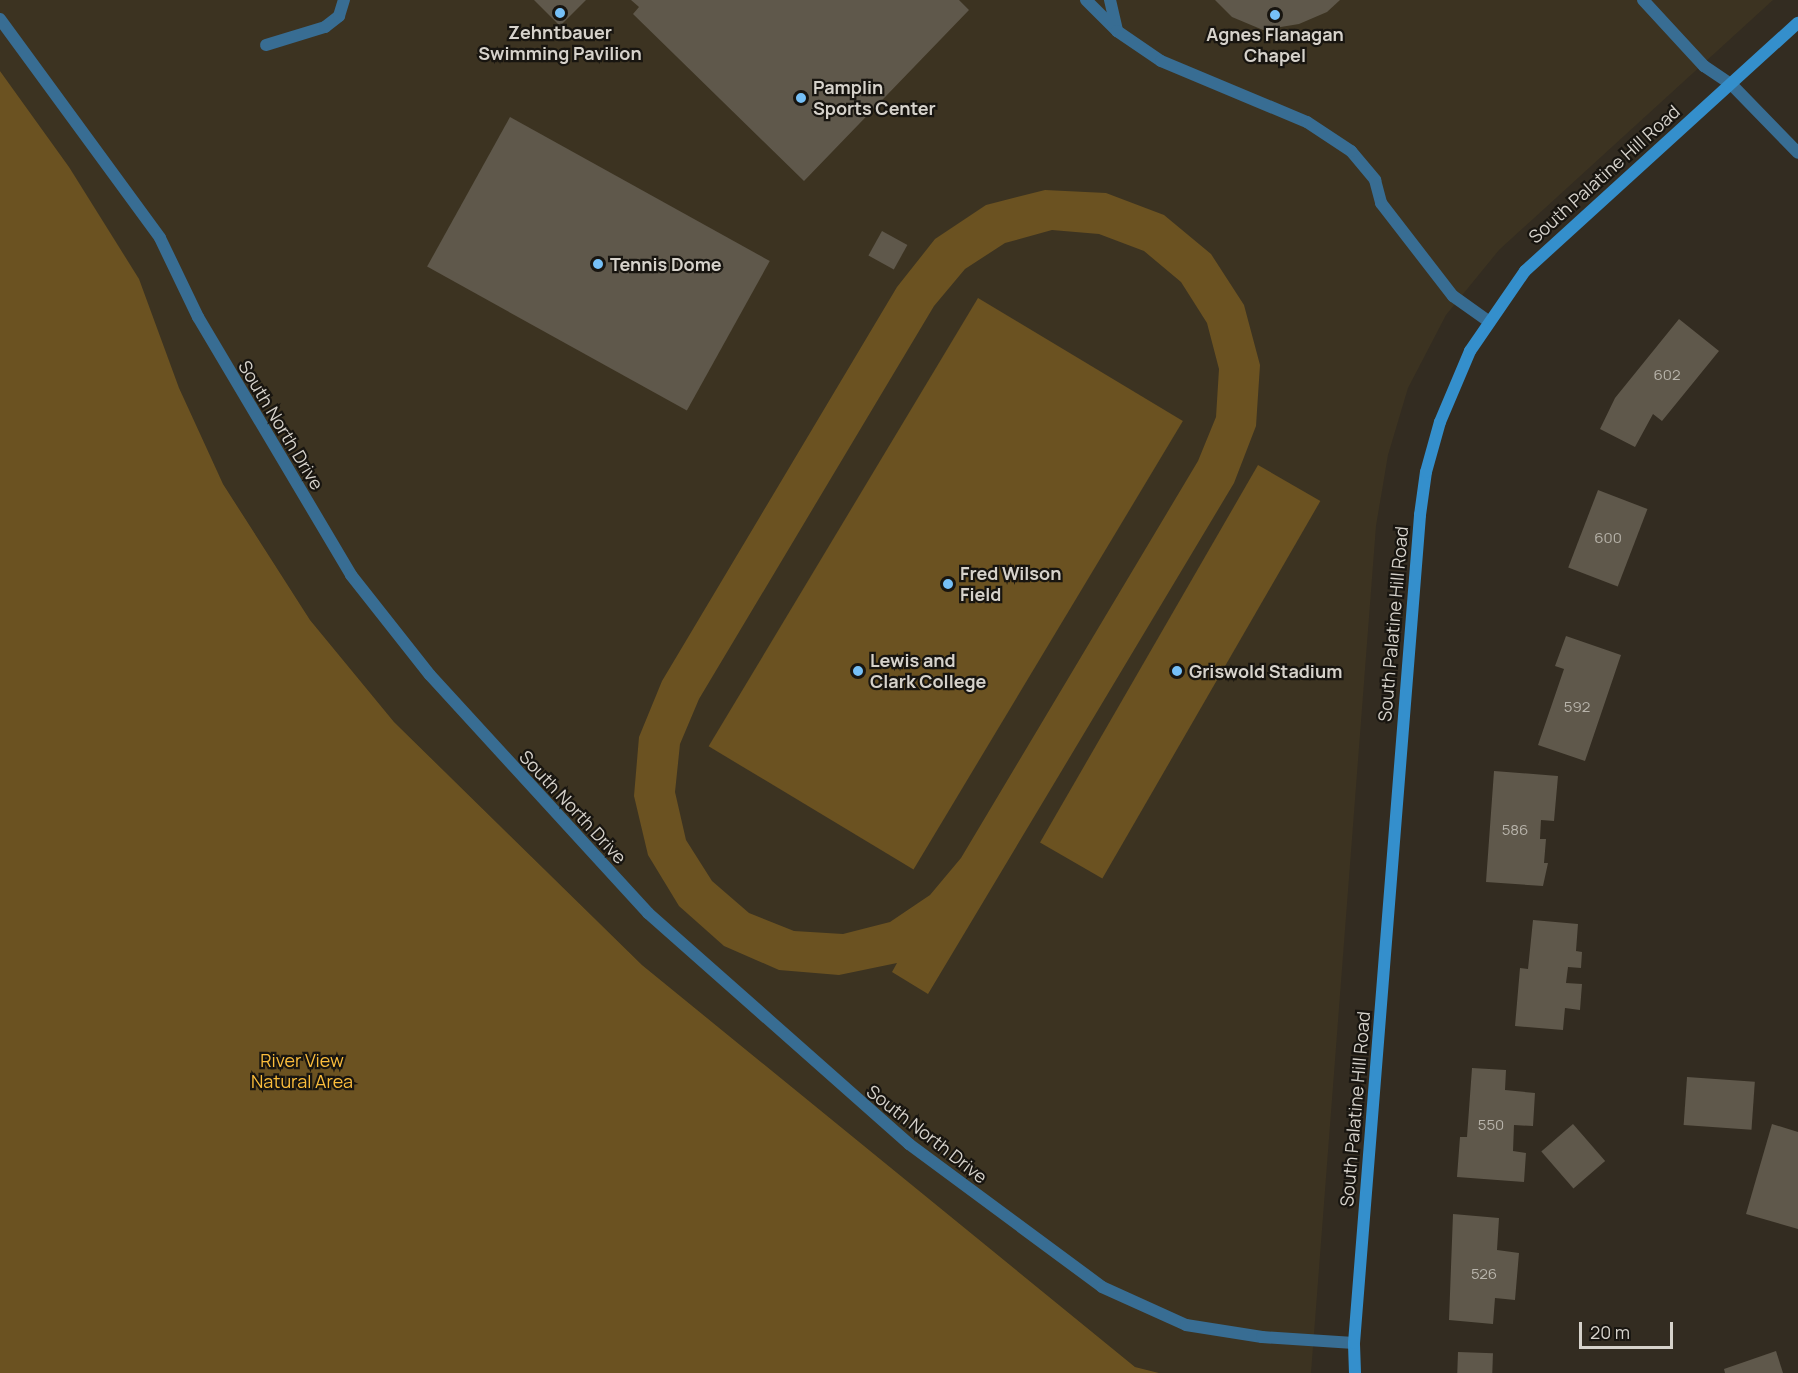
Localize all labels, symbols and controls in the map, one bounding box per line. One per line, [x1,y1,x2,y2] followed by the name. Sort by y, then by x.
[553,6,567,20] marker: Zehntbauer Swimming Pavilion
[1268,8,1282,22] marker: Agnes Flanagan Chapel
[478,22,642,64] place label: Zehntbauer Swimming Pavilion
[1206,24,1344,66] place label: Agnes Flanagan Chapel
[813,77,936,119] place label: Pamplin Sports Center
[794,91,808,105] marker: Pamplin Sports Center
[1524,100,1684,248] street label: South Palatine Hill Road
[610,253,722,275] place label: Tennis Dome
[591,257,605,271] marker: Tennis Dome
[234,356,328,494] street label: South North Drive
[1653,366,1681,384] house number: 602
[1374,525,1412,723] street label: South Palatine Hill Road
[1594,529,1622,547] house number: 600
[960,563,1061,606] place label: Fred Wilson Field
[941,577,955,591] marker: Fred Wilson Field
[870,650,986,692] place label: Lewis and Clark College
[1189,660,1342,682] place label: Griswold Stadium
[851,664,865,678] marker: Lewis and Clark College
[1170,664,1184,678] marker: Griswold Stadium
[1564,698,1590,716] house number: 592
[515,746,631,868] street label: South North Drive
[1502,821,1528,839] house number: 586
[1336,1010,1374,1208] street label: South Palatine Hill Road
[251,1050,353,1092] park label: River View Natural Area
[862,1080,992,1188] street label: South North Drive
[1478,1116,1504,1134] house number: 550
[1471,1265,1497,1283] house number: 526
[1582,1310,1676,1348] scale bar
[1590,1320,1630,1344] text: 20 m

